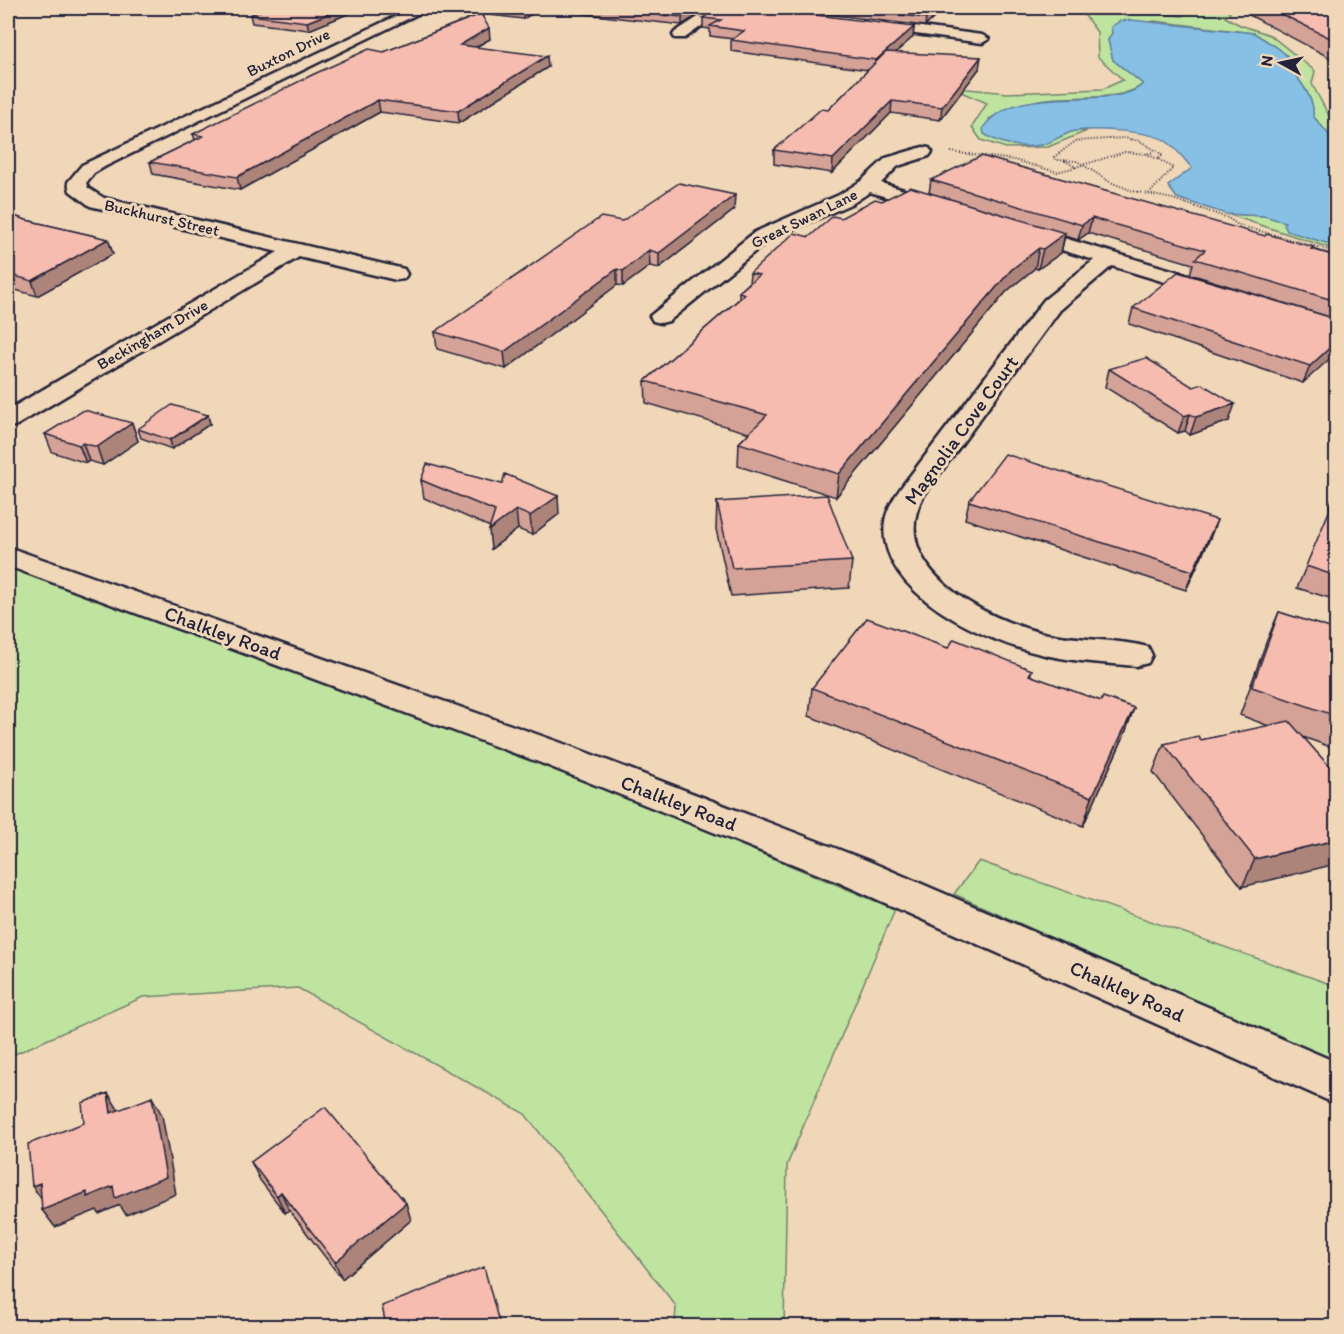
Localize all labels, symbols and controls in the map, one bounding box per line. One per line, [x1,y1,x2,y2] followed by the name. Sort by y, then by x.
[244,24,333,81] street label: Buxton Drive
[1251,33,1311,93] north arrow
[1256,54,1277,68] text: N
[748,185,860,252] street label: Great Swan Lane
[103,195,221,240] street label: Buckhurst Street
[94,295,211,374] street label: Beckingham Drive
[899,351,1023,509] street label: Magnolia Cove Court
[161,601,285,665] street label: Chalkley Road
[617,770,741,836] street label: Chalkley Road
[1066,955,1188,1027] street label: Chalkley Road

